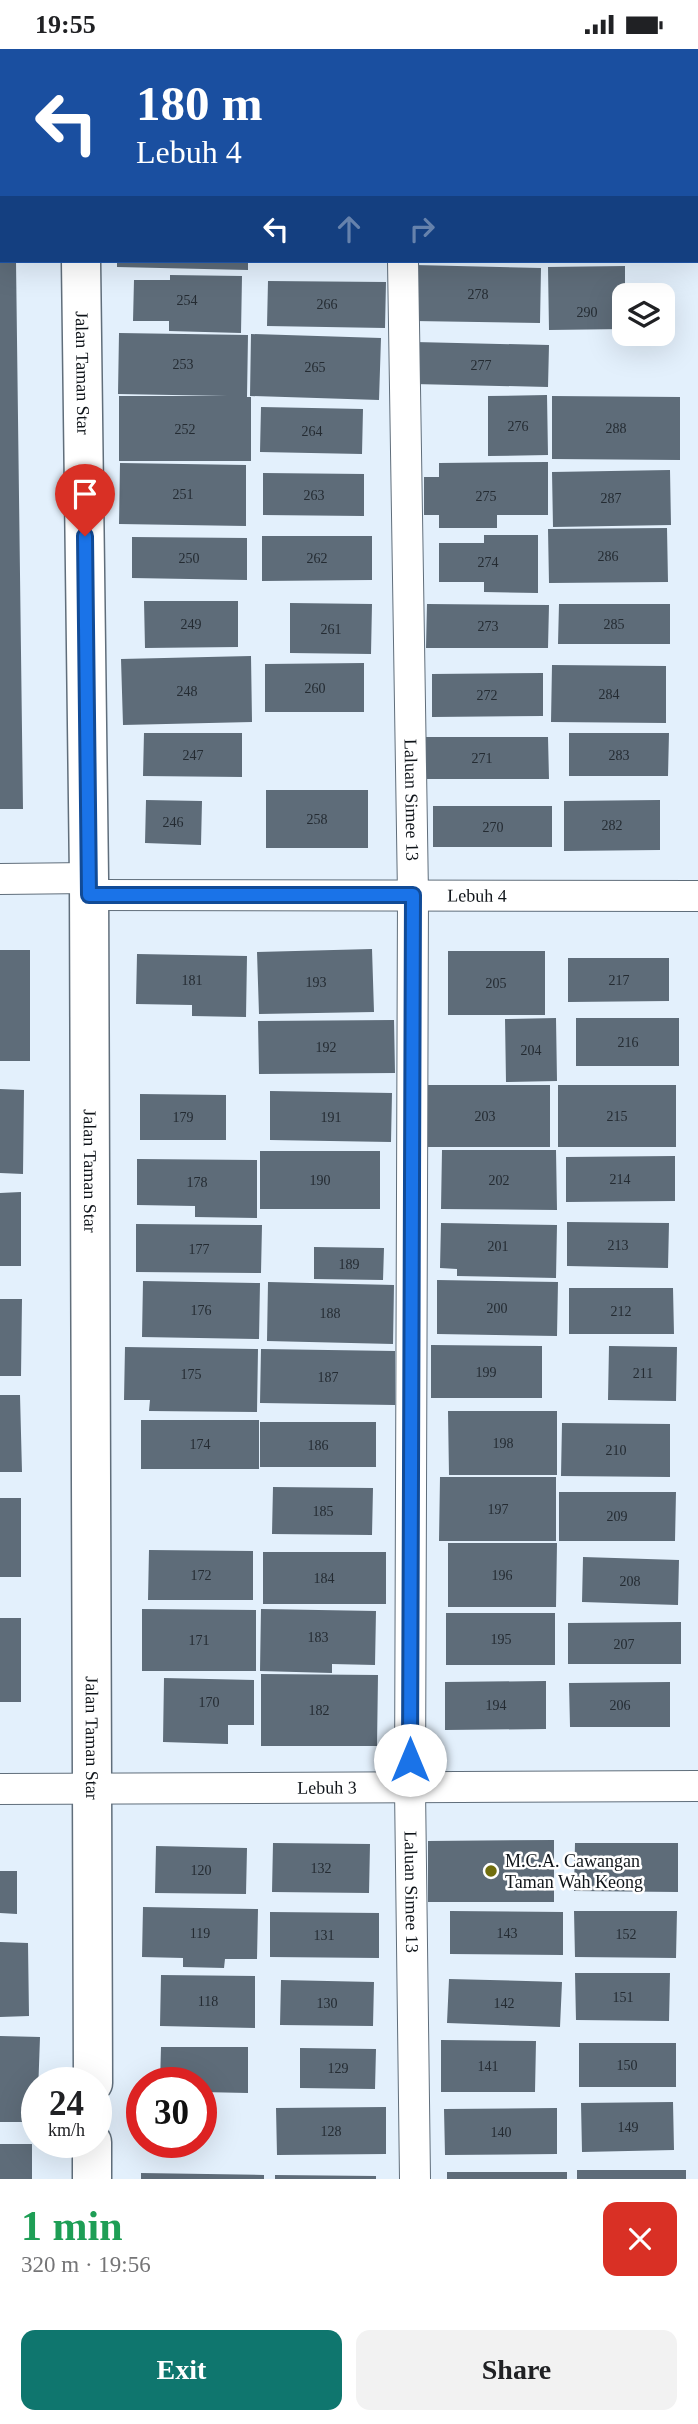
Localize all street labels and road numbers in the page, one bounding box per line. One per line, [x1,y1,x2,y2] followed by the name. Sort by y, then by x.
[72,311,93,435] street label: Jalan Taman Star
[401,739,422,861] street label: Laluan Simee 13
[447,886,507,906] street label: Lebuh 4
[80,1109,100,1233] street label: Jalan Taman Star
[82,1676,102,1800] street label: Jalan Taman Star
[297,1777,357,1798] street label: Lebuh 3
[401,1831,422,1953] street label: Laluan Simee 13

